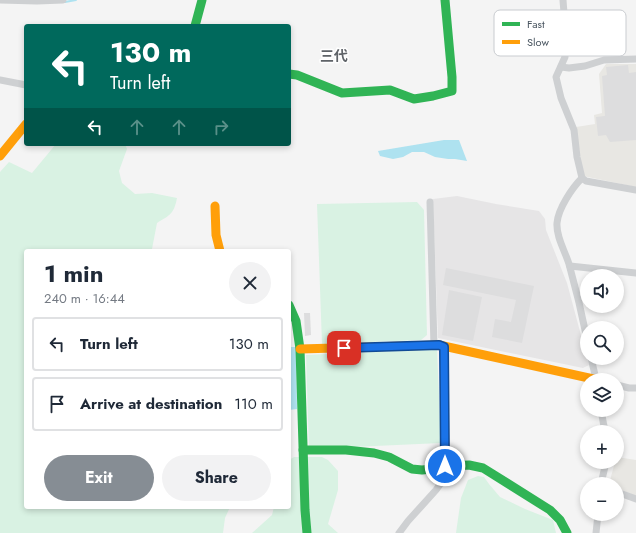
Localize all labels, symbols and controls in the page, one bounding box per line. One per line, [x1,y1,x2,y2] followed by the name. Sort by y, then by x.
[494,10,626,56] legend
[527,16,545,32] text: Fast
[110,32,192,73] text: 130 m
[527,34,549,50] text: Slow
[44,40,96,92] icon: left
[320,46,348,66] district label: 三代
[110,70,170,96] text: Turn left
[84,116,106,138] icon: left
[126,116,148,138] icon: ahead
[168,116,190,138] icon: ahead
[210,116,232,138] icon: right
[44,256,104,291] text: 1 min
[229,262,271,304] button: close
[580,269,624,521] map controls
[580,269,624,313] button: sound
[44,289,125,308] text: 240 m · 16:44
[580,321,624,365] button: search
[327,331,361,365] pin
[46,333,68,355] icon: left
[80,333,138,355] text: Turn left
[229,333,269,355] text: 130 m
[333,337,355,359] icon: arrive
[580,373,624,417] button: layers
[46,393,68,415] icon: arrive
[80,393,222,415] text: Arrive at destination
[234,393,273,415] text: 110 m
[580,425,624,469] button: +
[424,445,466,487] position arrow
[44,455,154,501] button: Exit
[162,455,271,501] button: Share
[580,477,624,521] button: −

